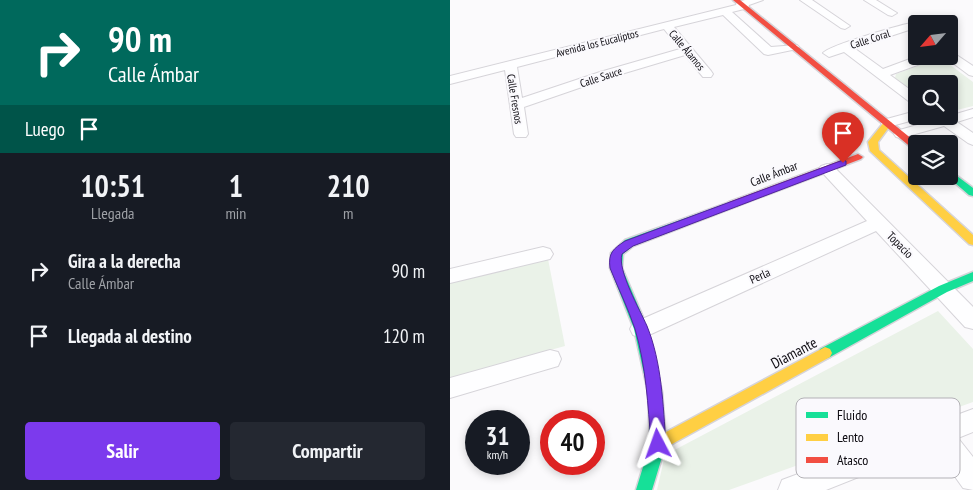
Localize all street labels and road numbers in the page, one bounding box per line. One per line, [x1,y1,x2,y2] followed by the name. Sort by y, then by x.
[554,26,640,60] street label: Avenida los Eucaliptos
[848,26,892,52] street label: Calle Coral
[666,27,708,73] street label: Calle Álamos
[578,63,624,90] street label: Calle Sauce
[504,73,526,125] street label: Calle Fresnos
[748,157,800,189] street label: Calle Ámbar
[884,228,917,261] street label: Topacio
[747,264,773,287] street label: Perla
[767,333,820,373] street label: Diamante

